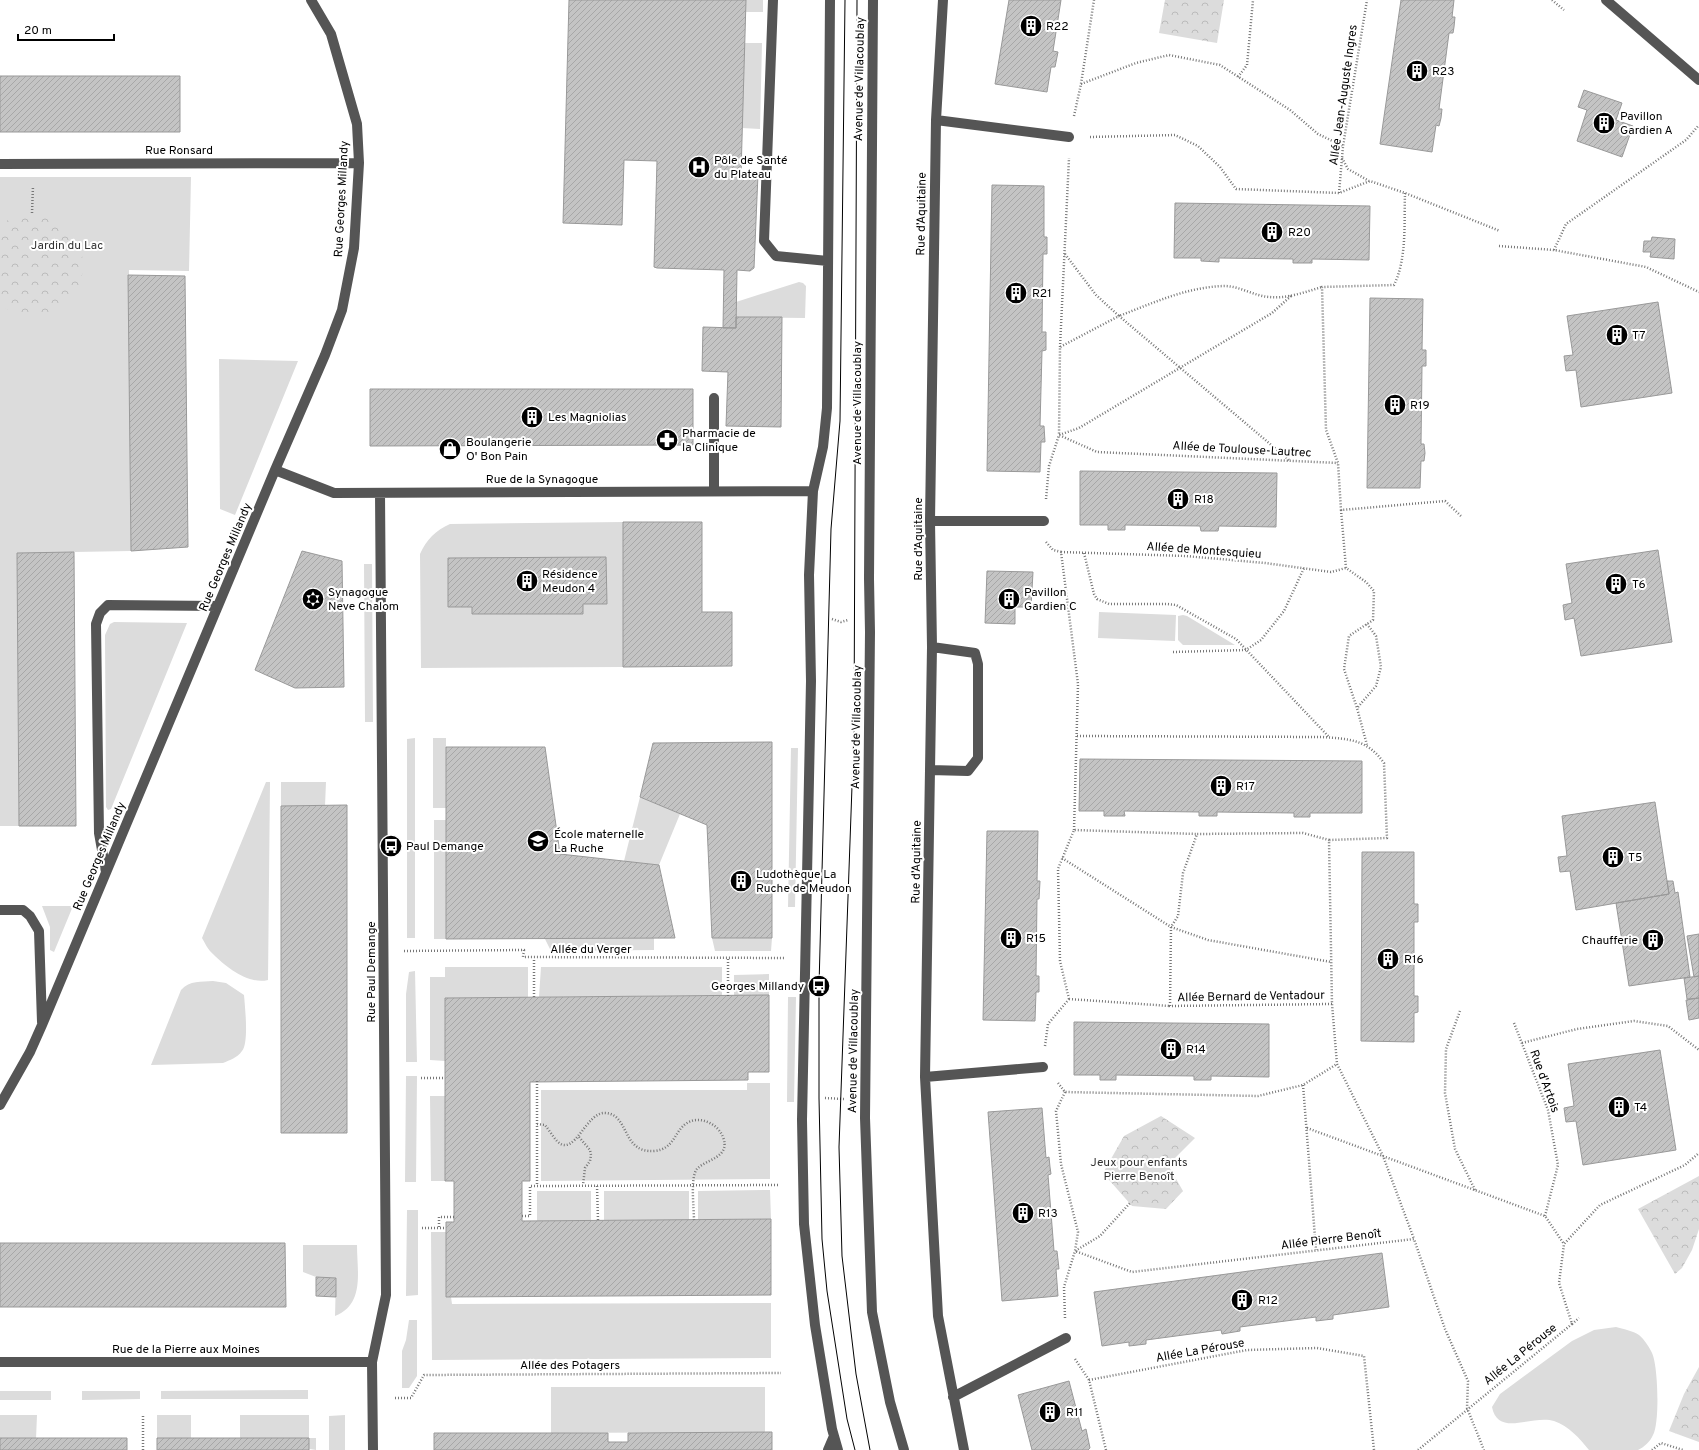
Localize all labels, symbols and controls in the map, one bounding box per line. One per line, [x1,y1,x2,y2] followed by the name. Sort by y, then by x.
[1018,13,1044,39] building icon: R22
[18,16,114,42] scale bar
[851,17,869,141] street label: Avenue de Villacoublay
[1046,19,1069,35] place label: R22
[24,23,52,39] text: 20 m
[1326,24,1362,167] street label: Allée Jean-Auguste Ingres
[1404,58,1430,84] building icon: R23
[1432,64,1454,80] place label: R23
[1620,109,1673,139] place label: Pavillon Gardien A
[1591,110,1617,136] building icon: Pavillon Gardien A
[331,140,353,258] street label: Rue Georges Millandy
[145,143,213,159] street label: Rue Ronsard
[714,153,787,183] place label: Pôle de Santé du Plateau
[686,154,712,180] hospital icon: Pôle de Santé du Plateau
[913,172,931,256] street label: Rue d’Aquitaine
[1259,219,1285,245] building icon: R20
[1288,225,1311,241] place label: R20
[31,238,103,254] park label: Jardin du Lac
[1003,280,1029,306] building icon: R21
[1032,286,1052,302] place label: R21
[1604,322,1630,348] building icon: T7
[1632,328,1645,344] place label: T7
[850,341,866,465] street label: Avenue de Villacoublay
[1382,392,1408,418] building icon: R19
[1410,398,1430,414] place label: R19
[519,404,545,430] building icon: Les Magniolias
[548,410,627,426] place label: Les Magniolias
[682,426,756,456] place label: Pharmacie de la Clinique
[654,427,680,453] pharmacy icon: Pharmacie de la Clinique
[466,435,531,465] place label: Boulangerie O' Bon Pain
[437,436,463,462] shop icon: Boulangerie O' Bon Pain
[1172,438,1312,462] street label: Allée de Toulouse-Lautrec
[486,472,598,488] street label: Rue de la Synagogue
[1165,486,1191,512] building icon: R18
[1194,492,1214,508] place label: R18
[911,497,927,581] street label: Rue d’Aquitaine
[196,501,256,614] street label: Rue Georges Millandy
[1146,539,1262,563] street label: Allée de Montesquieu
[542,567,598,597] place label: Résidence Meudon 4
[514,568,540,594] building icon: Résidence Meudon 4
[1603,571,1629,597] building icon: T6
[1632,577,1646,593] place label: T6
[328,585,399,615] place label: Synagogue Neve Chalom
[1024,585,1077,615] place label: Pavillon Gardien C
[300,586,326,612] synagogue icon: Synagogue Neve Chalom
[996,586,1022,612] building icon: Pavillon Gardien C
[848,665,866,789] street label: Avenue de Villacoublay
[1208,773,1234,799] building icon: R17
[1236,779,1255,795] place label: R17
[70,800,130,913] street label: Rue Georges Millandy
[908,820,926,904] street label: Rue d’Aquitaine
[554,827,644,857] place label: École maternelle La Ruche
[525,828,551,854] school or university icon: École maternelle La Ruche
[378,833,404,859] bus stop icon: Paul Demange
[406,839,484,855] place label: Paul Demange
[1600,844,1626,870] building icon: T5
[1628,850,1642,866] place label: T5
[756,867,852,897] place label: Ludothèque La Ruche de Meudon
[728,868,754,894] building icon: Ludothèque La Ruche de Meudon
[364,921,380,1023] street label: Rue Paul Demange
[998,925,1024,951] building icon: R15
[1640,927,1666,953] building icon: Chaufferie
[1026,931,1046,947] place label: R15
[1582,933,1638,949] place label: Chaufferie
[550,942,632,958] street label: Allée du Verger
[1375,946,1401,972] building icon: R16
[1404,952,1424,968] place label: R16
[806,973,832,999] bus stop icon: Georges Millandy
[711,979,804,995] place label: Georges Millandy
[1177,988,1325,1006] street label: Allée Bernard de Ventadour
[845,989,863,1113] street label: Avenue de Villacoublay
[1158,1036,1184,1062] building icon: R14
[1186,1042,1206,1058] place label: R14
[1525,1048,1563,1115] street label: Rue d'Artois
[1606,1094,1632,1120] building icon: T4
[1634,1100,1647,1116] place label: T4
[1090,1155,1188,1185] park label: Jeux pour enfants Pierre Benoît
[1010,1200,1036,1226] building icon: R13
[1038,1206,1058,1222] place label: R13
[1280,1226,1382,1254] street label: Allée Pierre Benoît
[1229,1287,1255,1313] building icon: R12
[1258,1293,1278,1309] place label: R12
[1481,1320,1561,1389] street label: Allée La Pérouse
[1155,1335,1246,1367] street label: Allée La Pérouse
[112,1342,260,1358] street label: Rue de la Pierre aux Moines
[520,1358,620,1374] street label: Allée des Potagers
[1037,1399,1063,1425] building icon: R11
[1066,1405,1083,1421] place label: R11

